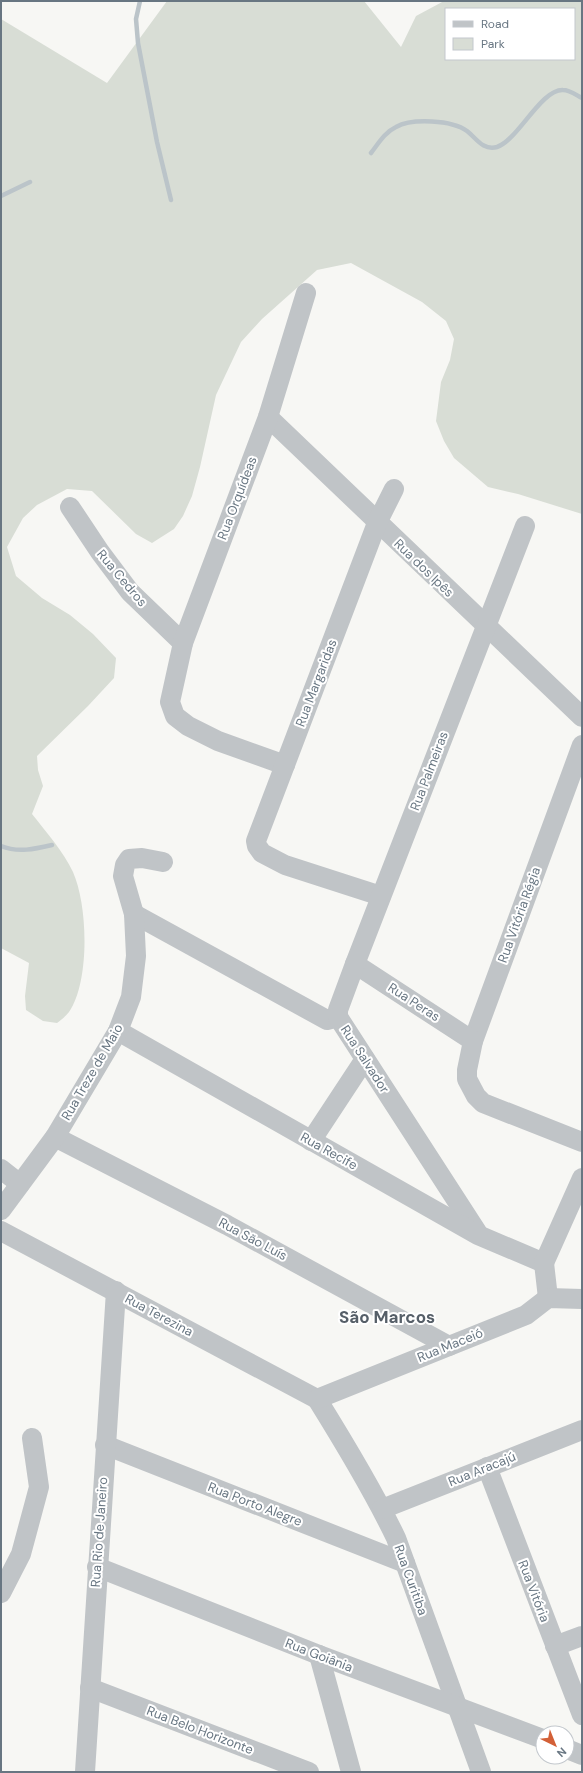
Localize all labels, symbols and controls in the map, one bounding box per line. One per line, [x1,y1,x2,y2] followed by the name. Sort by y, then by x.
[445,8,575,60] legend
[481,16,509,32] text: Road
[481,36,505,52] text: Park
[213,454,261,542] street label: Rua Orquídeas
[391,535,457,601] street label: Rua dos Ipês
[93,546,151,610] street label: Rua Cedros
[292,637,340,729] street label: Rua Margaridas
[406,729,452,813] street label: Rua Palmeiras
[494,865,544,965] street label: Rua Vitória Régia
[385,979,443,1025] street label: Rua Peras
[57,1020,127,1123] street label: Rua Treze de Maio
[337,1022,393,1096] street label: Rua Salvador
[298,1128,360,1174] street label: Rua Recife
[216,1214,290,1264] street label: Rua São Luís
[122,1290,196,1340] street label: Rua Terezina
[339,1306,435,1328] district label: São Marcos
[415,1324,486,1366] street label: Rua Maceió
[446,1448,518,1490] street label: Rua Aracajú
[87,1476,111,1588] street label: Rua Rio de Janeiro
[205,1478,305,1530] street label: Rua Porto Alegre
[390,1542,432,1618] street label: Rua Curitiba
[514,1558,554,1624] street label: Rua Vitória
[283,1634,355,1676] street label: Rua Goiânia
[144,1702,256,1758] street label: Rua Belo Horizonte
[535,1725,575,1765] north arrow
[554,1744,570,1760] text: N

